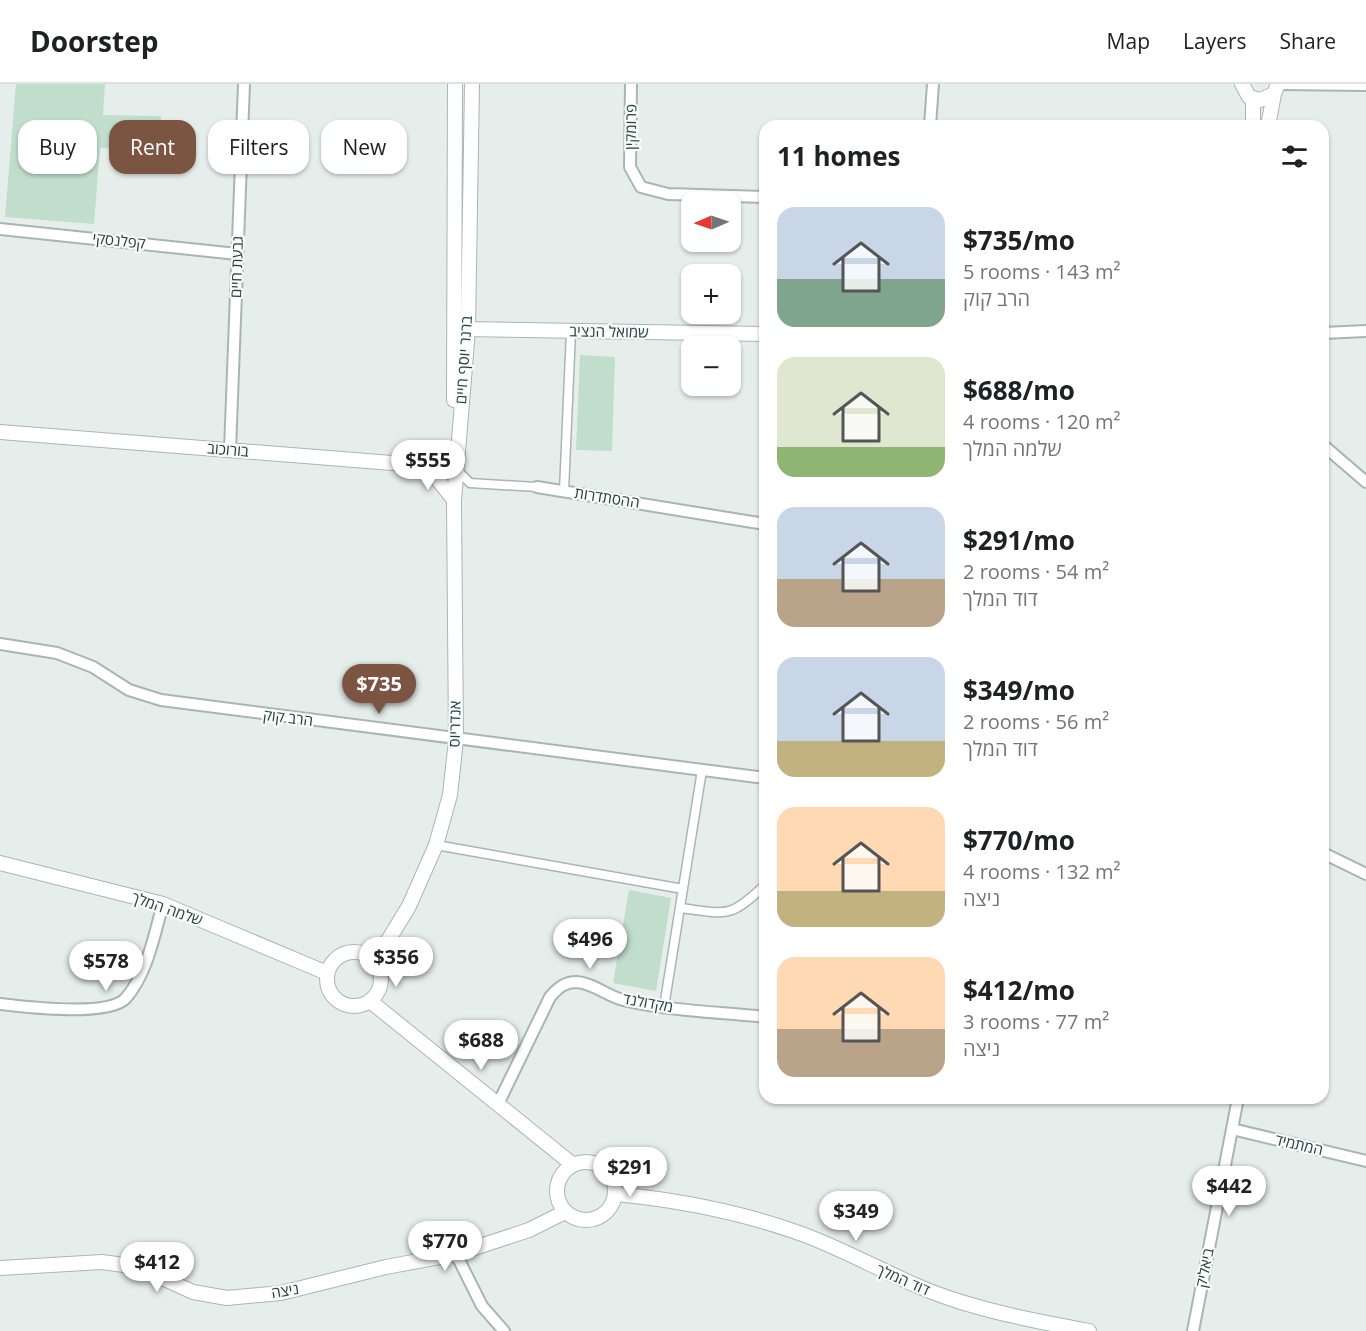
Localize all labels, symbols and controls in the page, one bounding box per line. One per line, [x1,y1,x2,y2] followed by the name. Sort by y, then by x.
[30,22,158,60] text: Doorstep
[1107,27,1150,55] text: Map
[1183,27,1247,55] text: Layers
[1280,27,1336,55] text: Share
[620,104,640,150] street label: פרומקין
[18,120,97,174] chip: Buy
[109,120,196,174] chip: Rent
[208,120,309,174] chip: Filters
[321,120,407,174] chip: New
[777,138,901,174] text: 11 homes
[1278,140,1311,173] icon: filters
[681,192,741,252] north arrow
[681,192,741,396] map controls
[963,222,1075,258] text: $735/mo
[92,227,147,253] street label: קפלנסקי
[825,231,897,303] icon: home
[225,236,247,298] street label: גבעת חיים
[963,258,1121,285] text: 5 rooms · 143 m²
[681,264,741,324] button: +
[963,285,1030,312] text: הרב קוק
[450,315,476,405] street label: ברנר יוסף חיים
[569,320,649,342] street label: שמואל הנציב
[681,336,741,396] button: −
[963,372,1075,408] text: $688/mo
[825,381,897,453] icon: home
[963,408,1121,435] text: 4 rooms · 120 m²
[963,435,1062,462] text: שלמה המלך
[206,437,250,461] street label: בורוכוב
[392,440,464,491] pin: $555
[405,446,451,473] text: $555
[573,482,641,512] street label: ההסתדרות
[963,522,1075,558] text: $291/mo
[825,531,897,603] icon: home
[963,558,1109,585] text: 2 rooms · 54 m²
[963,585,1038,612] text: דוד המלך
[343,664,415,715] pin: $735
[356,670,402,697] text: $735
[963,672,1075,708] text: $349/mo
[825,681,897,753] icon: home
[444,700,464,748] street label: אנדריוס
[262,704,314,730] street label: הרב קוק
[963,708,1109,735] text: 2 rooms · 56 m²
[963,735,1038,762] text: דוד המלך
[963,822,1075,858] text: $770/mo
[825,831,897,903] icon: home
[963,858,1121,885] text: 4 rooms · 132 m²
[963,885,1000,912] text: ניצה
[129,887,206,930] street label: שלמה המלך
[554,919,626,970] pin: $496
[567,925,613,952] text: $496
[360,937,432,988] pin: $356
[70,941,142,992] pin: $578
[373,943,419,970] text: $356
[83,947,129,974] text: $578
[963,972,1075,1008] text: $412/mo
[825,981,897,1053] icon: home
[621,988,675,1016] street label: מקדולנד
[963,1008,1109,1035] text: 3 rooms · 77 m²
[445,1020,517,1071] pin: $688
[458,1026,504,1053] text: $688
[963,1035,1000,1062] text: ניצה
[1273,1129,1325,1159] street label: המתמיד
[594,1147,666,1198] pin: $291
[607,1153,653,1180] text: $291
[1193,1166,1265,1217] pin: $442
[1206,1172,1252,1199] text: $442
[820,1191,892,1242] pin: $349
[833,1197,879,1224] text: $349
[409,1221,481,1272] pin: $770
[422,1227,468,1254] text: $770
[121,1242,193,1293] pin: $412
[1190,1246,1218,1289] street label: ביאליק
[134,1248,180,1275] text: $412
[874,1259,934,1299] street label: דוד המלך
[269,1278,300,1302] street label: ניצה

